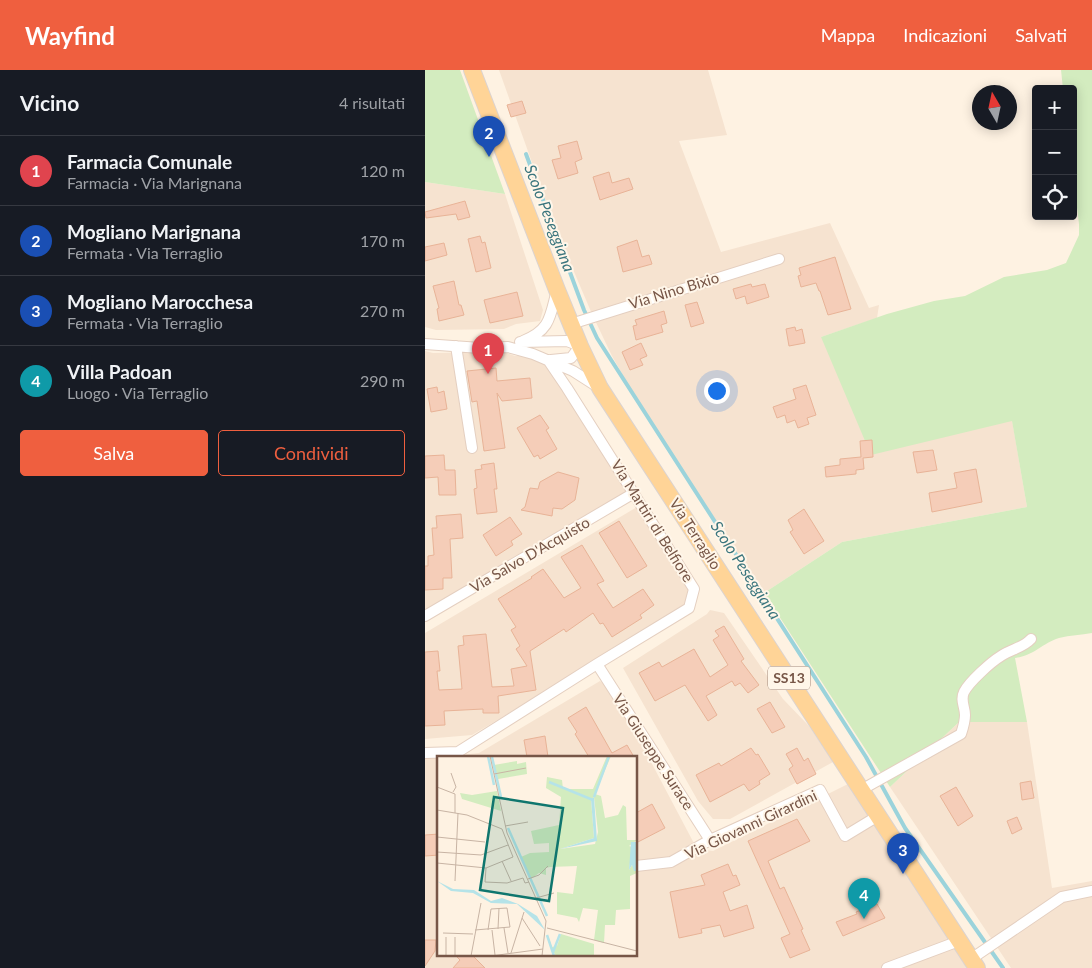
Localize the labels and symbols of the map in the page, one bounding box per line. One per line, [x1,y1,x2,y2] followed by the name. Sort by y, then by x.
[972,85,1017,130] north arrow
[473,116,505,157] pin: 2
[521,161,580,274] water label: Scolo Peseggiana
[626,268,721,312] street label: Via Nino Bixio
[472,333,504,374] pin: 1
[704,378,730,404] your location
[608,456,698,585] street label: Via Martiri di Belfiore
[666,494,726,572] street label: Via Terraglio
[466,513,593,596] street label: Via Salvo D'Acquisto
[708,517,785,622] water label: Scolo Peseggiana
[768,666,810,690] road number: SS13
[610,690,698,813] street label: Via Giuseppe Surace
[437,756,637,956] inset map
[682,786,819,863] street label: Via Giovanni Girardini
[887,833,919,874] pin: 3
[848,878,880,919] pin: 4

